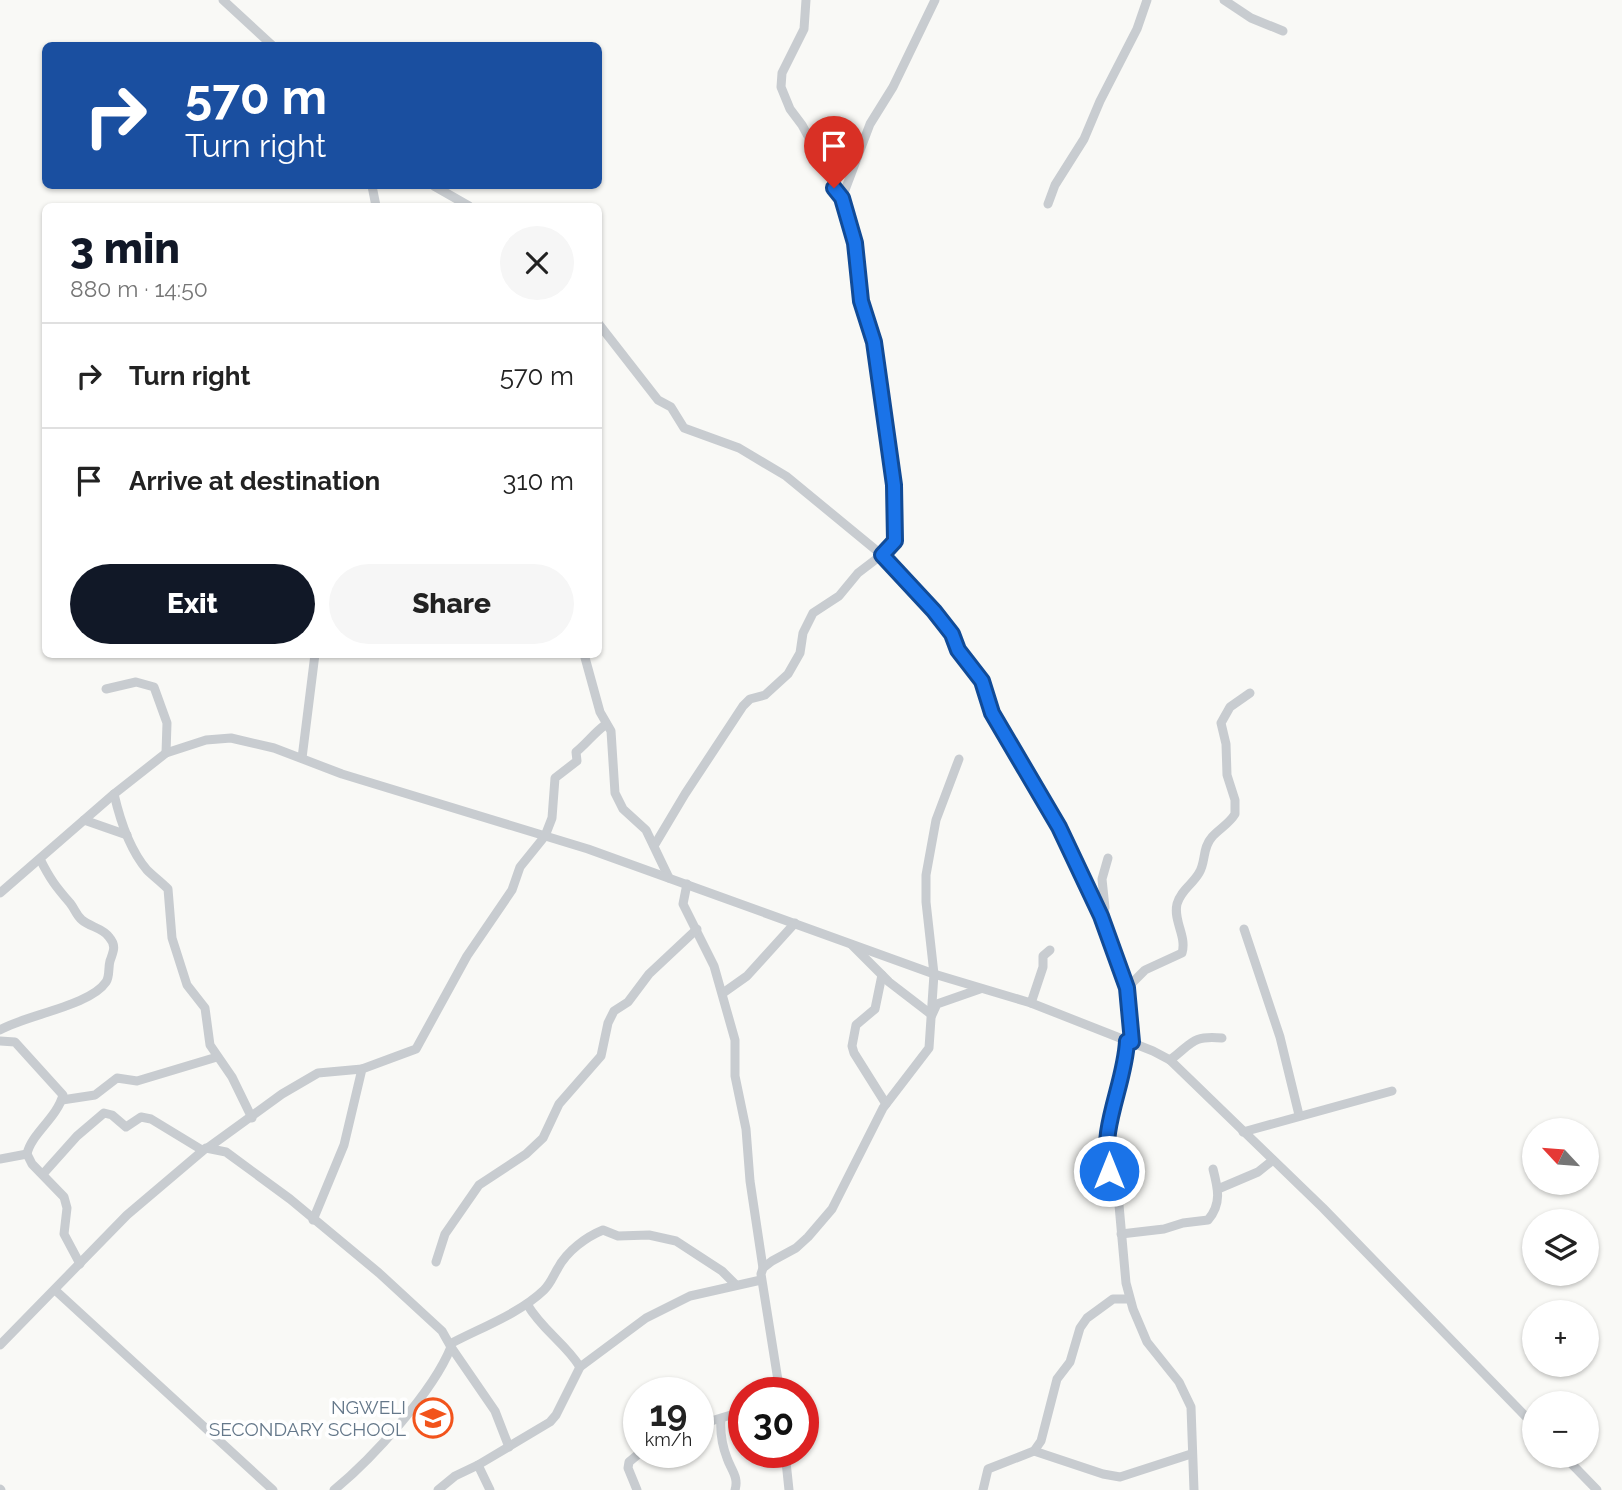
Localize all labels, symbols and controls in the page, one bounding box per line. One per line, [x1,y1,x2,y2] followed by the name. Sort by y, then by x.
[185,68,327,125] text: 570 m
[70,70,161,161] icon: right
[804,116,864,188] pin
[185,127,326,164] text: Turn right
[815,127,853,165] icon: arrive
[70,224,180,273] text: 3 min
[500,226,574,300] button: close
[70,275,208,302] text: 880 m · 14:50
[70,357,108,395] icon: right
[129,361,250,391] text: Turn right
[500,361,574,391] text: 570 m
[70,462,108,500] icon: arrive
[129,466,380,496] text: Arrive at destination
[503,466,574,496] text: 310 m
[70,564,315,644] button: Exit
[329,564,574,644] button: Share
[1522,1118,1600,1195] north arrow
[1522,1118,1599,1468] map controls
[1072,1134,1146,1208] position arrow
[1522,1209,1599,1286] button: layers
[1522,1300,1599,1377] button: +
[728,1377,819,1468] speed limit sign: 30
[1522,1391,1599,1468] button: −
[650,1393,687,1434] text: 19
[209,1396,406,1440] place label: NGWELI SECONDARY SCHOOL
[412,1397,454,1439] school or university icon: NGWELI SECONDARY SCHOOL
[645,1429,692,1450] text: km/h

